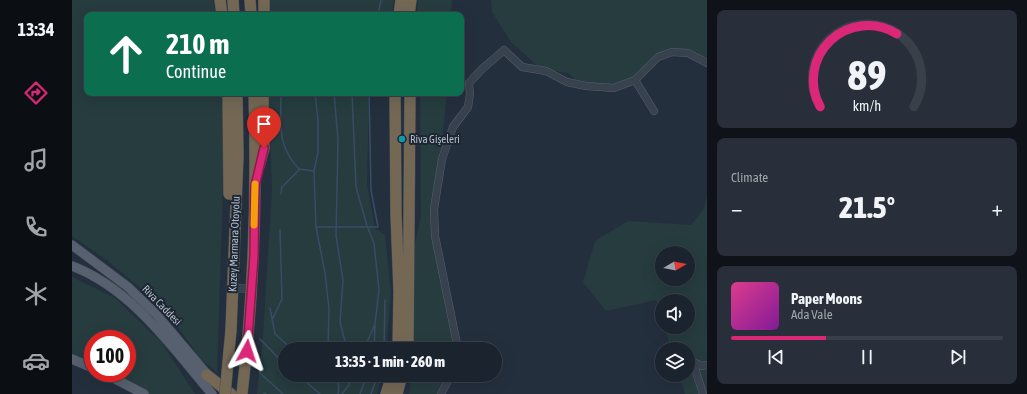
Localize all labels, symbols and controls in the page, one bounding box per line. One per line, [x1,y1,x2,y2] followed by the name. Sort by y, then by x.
[17,19,55,40] text: 13:34
[100,28,152,80] icon: ahead
[166,28,229,60] text: 210 m
[847,51,887,99] text: 89
[166,61,226,82] text: Continue
[22,79,50,107] icon: directions
[853,98,881,114] text: km/h
[247,107,281,148] pin
[253,113,275,135] icon: arrive
[410,133,460,145] place label: Riva Gişeleri
[397,134,407,144] marker: Riva Gişeleri
[22,146,50,174] icon: music
[731,170,768,185] text: Climate
[839,190,895,224] text: 21.5°
[731,195,742,221] text: −
[992,195,1003,221] text: +
[226,196,242,292] street label: Kuzey Marmara Otoyolu
[22,213,50,241] icon: phone
[655,246,695,286] north arrow
[655,246,695,382] map controls
[22,280,50,308] icon: climate
[140,282,184,328] street label: Riva Caddesi
[791,290,862,307] text: Paper Moons
[655,294,695,334] button: sound
[791,307,833,322] text: Ada Vale
[84,330,136,382] speed limit sign: 100
[226,330,268,372] position arrow
[655,342,695,382] button: layers
[765,346,787,368] icon: previous
[856,346,878,368] icon: pause
[947,346,969,368] icon: next
[22,347,50,375] icon: car
[335,353,445,370] text: 13:35 · 1 min · 260 m

